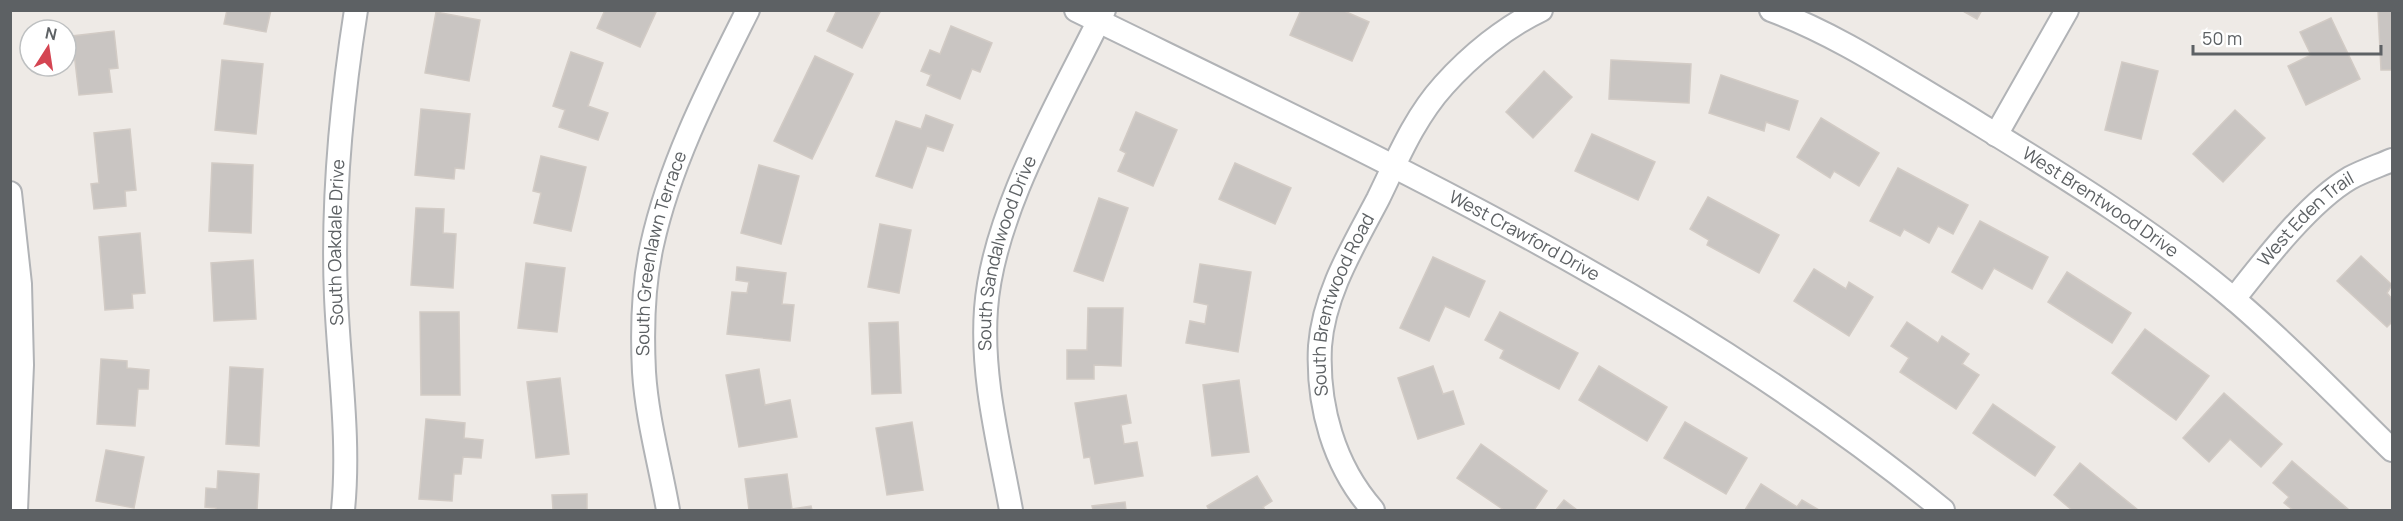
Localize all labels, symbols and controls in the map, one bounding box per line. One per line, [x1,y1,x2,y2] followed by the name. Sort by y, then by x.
[18,18,78,78] north arrow
[2193,18,2380,56] scale bar
[43,21,59,45] text: N
[2202,26,2242,50] text: 50 m
[2018,141,2184,262] street label: West Brentwood Drive
[630,147,692,356] street label: South Greenlawn Terrace
[972,151,1041,352] street label: South Sandalwood Drive
[322,158,349,326] street label: South Oakdale Drive
[2252,165,2358,271] street label: West Eden Trail
[1445,184,1605,286] street label: West Crawford Drive
[1307,209,1379,398] street label: South Brentwood Road

